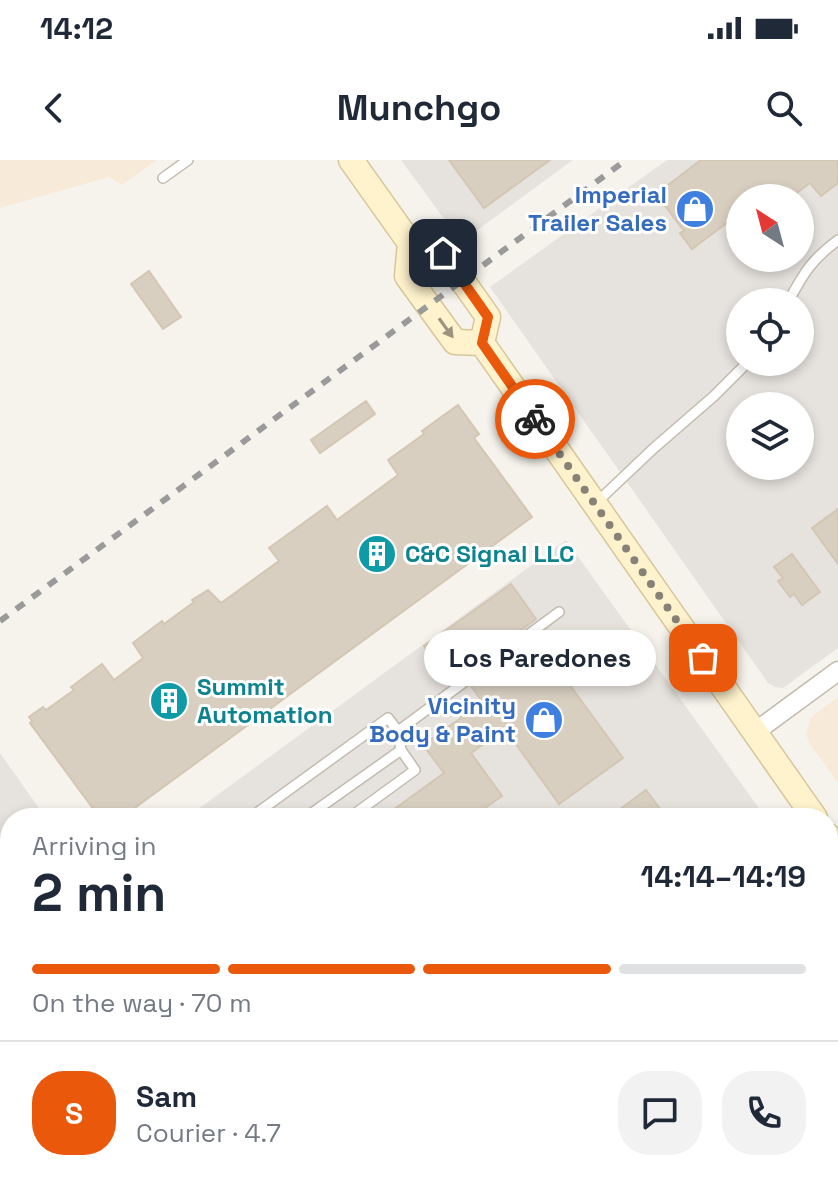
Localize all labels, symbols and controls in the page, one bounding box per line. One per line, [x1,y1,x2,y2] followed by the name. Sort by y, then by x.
[40,9,113,48] text: 14:12
[337,85,501,131] text: Munchgo
[32,86,76,130] icon: back
[762,86,806,130] icon: search
[528,179,667,238] place label: Imperial Trailer Sales
[726,184,814,272] north arrow
[726,184,814,480] map controls
[674,188,716,230] shop icon: Imperial Trailer Sales
[409,219,477,287] pin
[421,231,465,275] icon: home
[726,288,814,376] button: locate
[438,318,453,339] one-way arrow
[495,379,575,459] courier
[726,392,814,480] button: layers
[513,397,557,441] icon: bike
[356,533,398,575] building icon: C&C Signal LLC
[405,538,574,569] place label: C&C Signal LLC
[669,624,737,692] pin
[423,630,655,686] callout: Los Paredones
[681,636,725,680] icon: bag
[449,641,631,675] text: Los Paredones
[197,671,333,730] place label: Summit Automation
[148,680,190,722] building icon: Summit Automation
[369,690,516,749] place label: Vicinity Body & Paint
[523,699,565,741] shop icon: Vicinity Body & Paint
[32,829,156,863] text: Arriving in
[641,857,806,896] text: 14:14–14:19
[32,860,166,926] text: 2 min
[32,986,252,1020] text: On the way · 70 m
[618,1071,702,1155] button: chat
[722,1071,806,1155] button: phone
[136,1077,197,1116] text: Sam
[65,1094,83,1133] text: S
[136,1116,281,1150] text: Courier · 4.7

